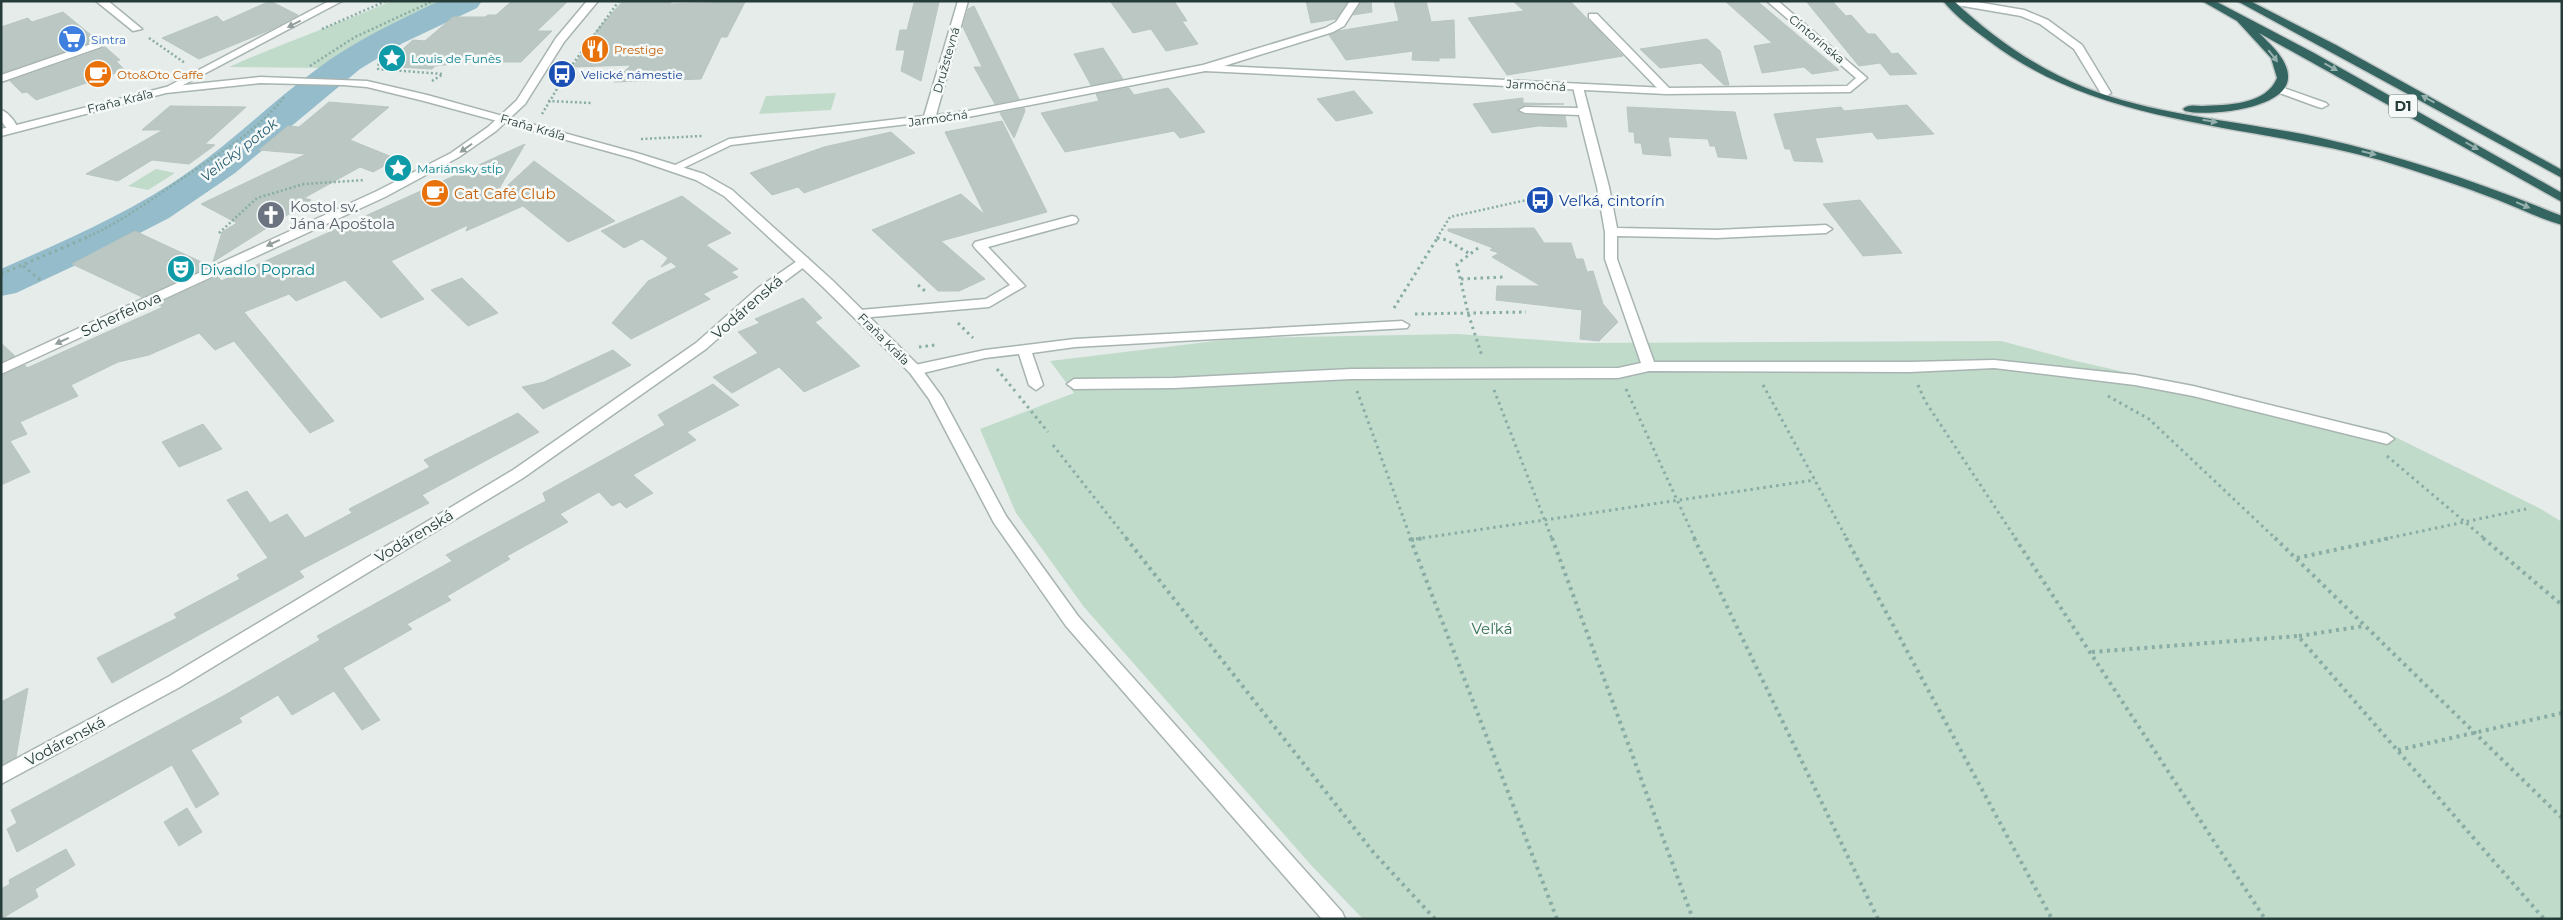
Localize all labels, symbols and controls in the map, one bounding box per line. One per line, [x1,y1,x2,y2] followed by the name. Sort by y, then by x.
[1786,11,1848,67] street label: Cintorínska
[287,20,301,28] one-way arrow
[57,24,87,54] supermarket icon: Sintra
[929,25,963,95] street label: Družstevná
[91,32,126,47] place label: Sintra
[580,34,610,64] restaurant icon: Prestige
[614,42,664,57] place label: Prestige
[377,43,407,73] place icon: Louis de Funès
[2268,49,2278,63] one-way arrow
[411,51,501,66] place label: Louis de Funès
[83,59,113,89] cafe icon: Oto&Oto Caffe
[547,59,577,89] bus stop icon: Velické námestie
[2324,62,2337,71] one-way arrow
[117,67,204,82] place label: Oto&Oto Caffe
[581,67,683,82] place label: Velické námestie
[1505,76,1566,94] street label: Jarmočná
[86,86,154,116] street label: Fraňa Kráľa
[2389,94,2417,118] road number: D1
[2421,95,2435,103] one-way arrow
[906,106,969,130] street label: Jarmočná
[499,111,567,143] street label: Fraňa Kráľa
[197,114,282,186] water label: Velický potok
[2202,117,2218,125] one-way arrow
[2466,142,2479,151] one-way arrow
[459,143,473,153] one-way arrow
[2362,150,2377,158] one-way arrow
[383,153,413,183] place icon: Mariánsky stĺp
[417,161,503,176] place label: Mariánsky stĺp
[420,178,450,208] cafe icon: Cat Café Club
[454,184,556,203] place label: Cat Café Club
[1525,185,1555,215] bus stop icon: Veľká, cintorín
[1559,191,1665,210] place label: Veľká, cintorín
[289,197,395,233] place label: Kostol sv. Jána Apoštola
[256,200,286,230] church icon: Kostol sv. Jána Apoštola
[2516,201,2530,209] one-way arrow
[266,240,280,248] one-way arrow
[166,254,196,284] theatre icon: Divadlo Poprad
[200,260,315,279] place label: Divadlo Poprad
[708,271,786,343] street label: Vodárenská
[78,287,164,341] street label: Scherfelova
[855,310,913,368] street label: Fraňa Kráľa
[55,337,69,345] one-way arrow
[371,505,457,567] street label: Vodárenská
[1471,619,1513,638] park label: Veľká
[22,712,108,770] street label: Vodárenská

